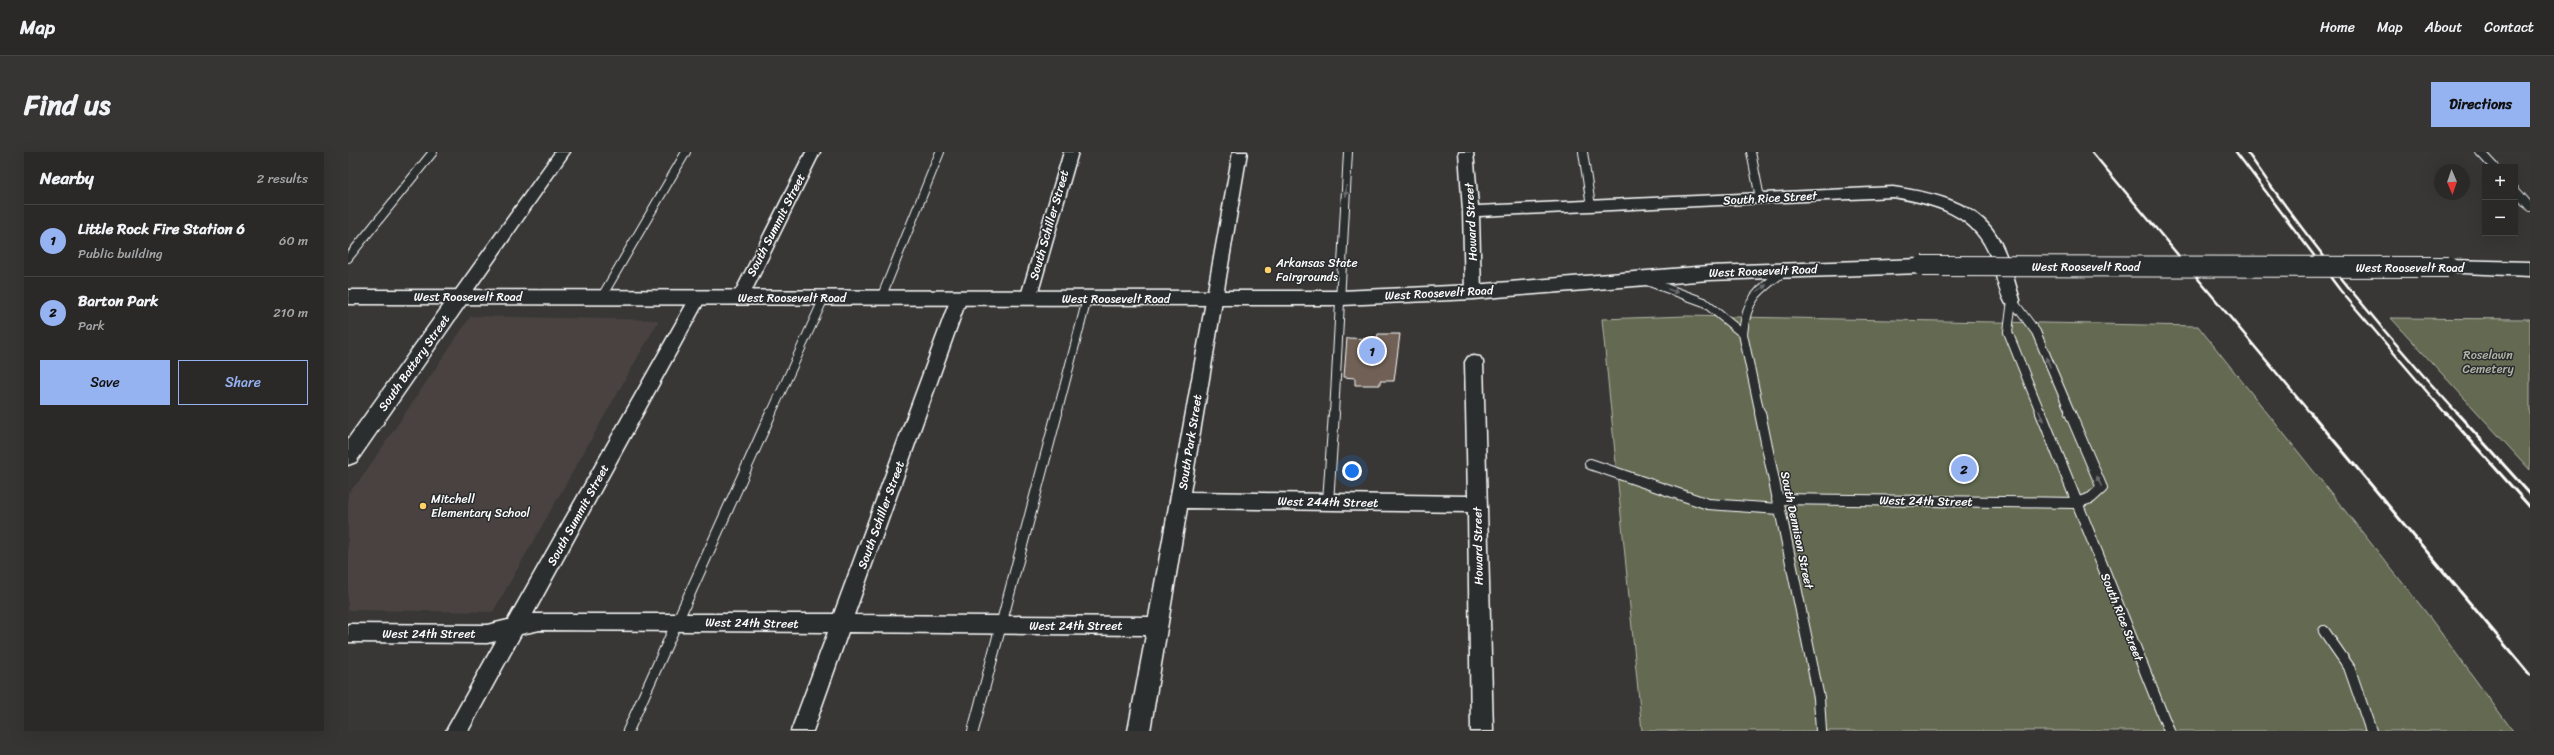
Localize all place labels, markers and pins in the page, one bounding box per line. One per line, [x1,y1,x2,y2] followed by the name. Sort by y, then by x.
[1275,252,1358,288] place label: Arkansas State Fairgrounds
[1263,265,1273,275] marker: Arkansas State Fairgrounds
[1359,336,1385,366] pin: 1
[1951,454,1977,484] pin: 2
[431,488,531,524] place label: Mitchell Elementary School
[418,501,428,511] marker: Mitchell Elementary School

